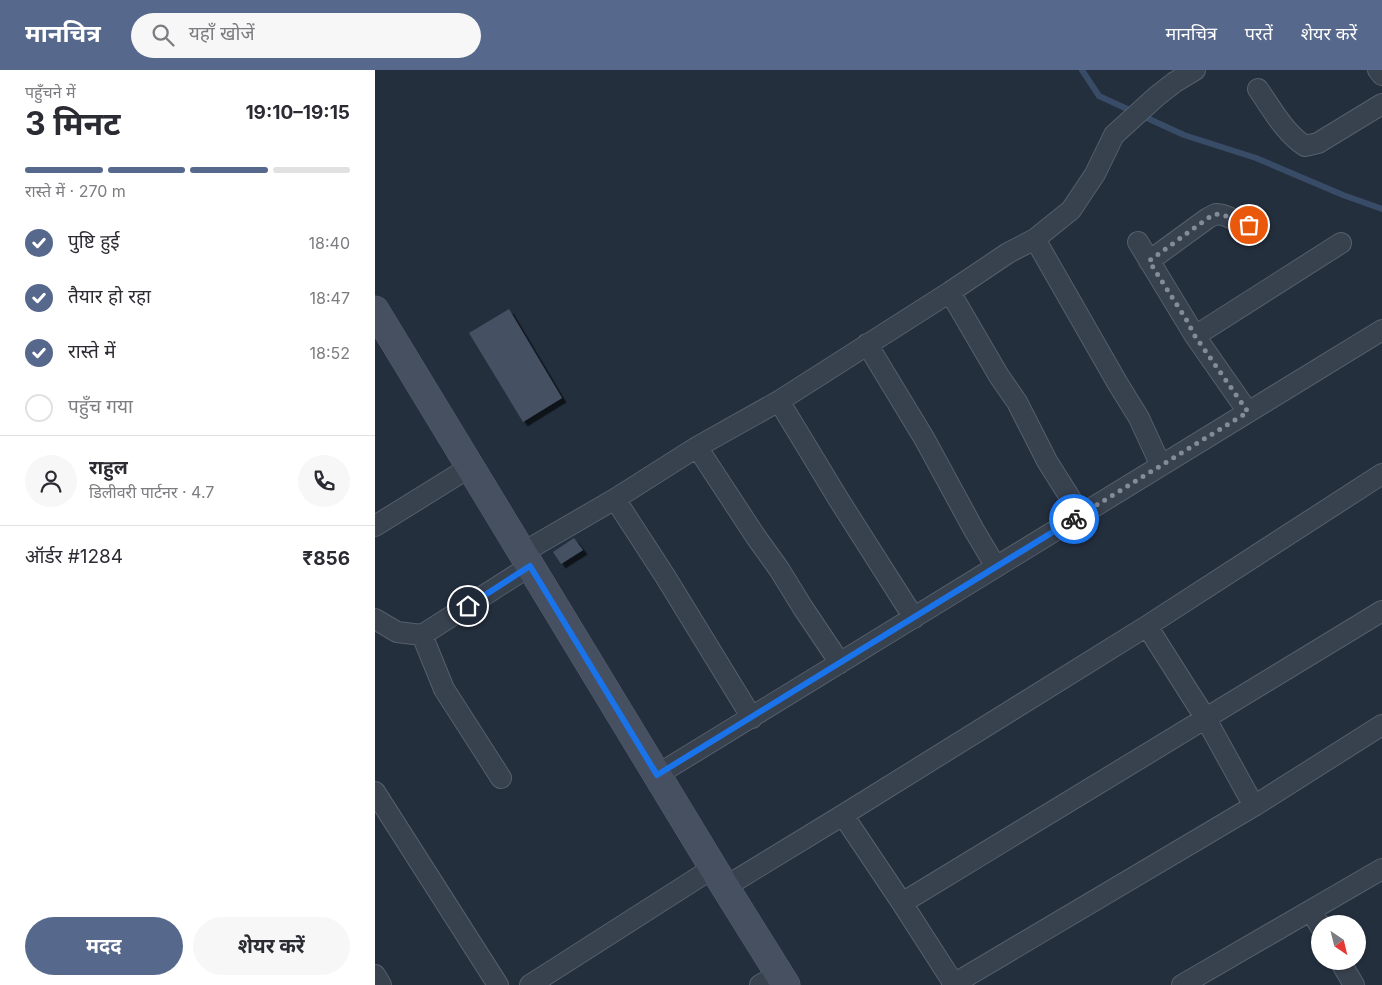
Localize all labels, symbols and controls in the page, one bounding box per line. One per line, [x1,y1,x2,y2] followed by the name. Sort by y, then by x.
[131,13,481,58] search box
[25,19,101,48] text: मानचित्र
[149,21,177,49] icon: search
[189,22,255,45] text: यहाँ खोजें
[1165,23,1217,44] text: मानचित्र
[1245,23,1273,44] text: परतें
[1301,23,1357,44] text: शेयर करें
[25,82,76,102] text: पहुँचने में
[245,101,350,124] text: 19:10–19:15
[25,104,120,143] text: 3 मिनट
[25,181,126,201] text: रास्ते में · 270 m
[1228,204,1270,246] pin
[1235,211,1263,239] icon: bag
[25,229,53,257] icon: check
[68,230,120,253] text: पुष्टि हुई
[309,233,350,253] text: 18:40
[25,284,53,312] icon: check
[68,285,151,308] text: तैयार हो रहा
[310,288,350,308] text: 18:47
[25,339,53,367] icon: check
[68,340,116,363] text: रास्ते में
[310,343,350,363] text: 18:52
[68,395,133,418] text: पहुँच गया
[25,455,77,507] button: person
[298,455,350,507] button: phone
[89,456,128,479] text: राहुल
[89,482,214,502] text: डिलीवरी पार्टनर · 4.7
[1049,494,1099,544] courier
[1060,505,1088,533] icon: bike
[25,545,123,568] text: ऑर्डर #1284
[302,547,350,570] text: ₹856
[447,585,489,627] pin
[454,592,482,620] icon: home
[1311,915,1366,970] north arrow
[1311,915,1366,970] map controls
[25,917,183,975] button: मदद
[193,917,350,975] button: शेयर करें

